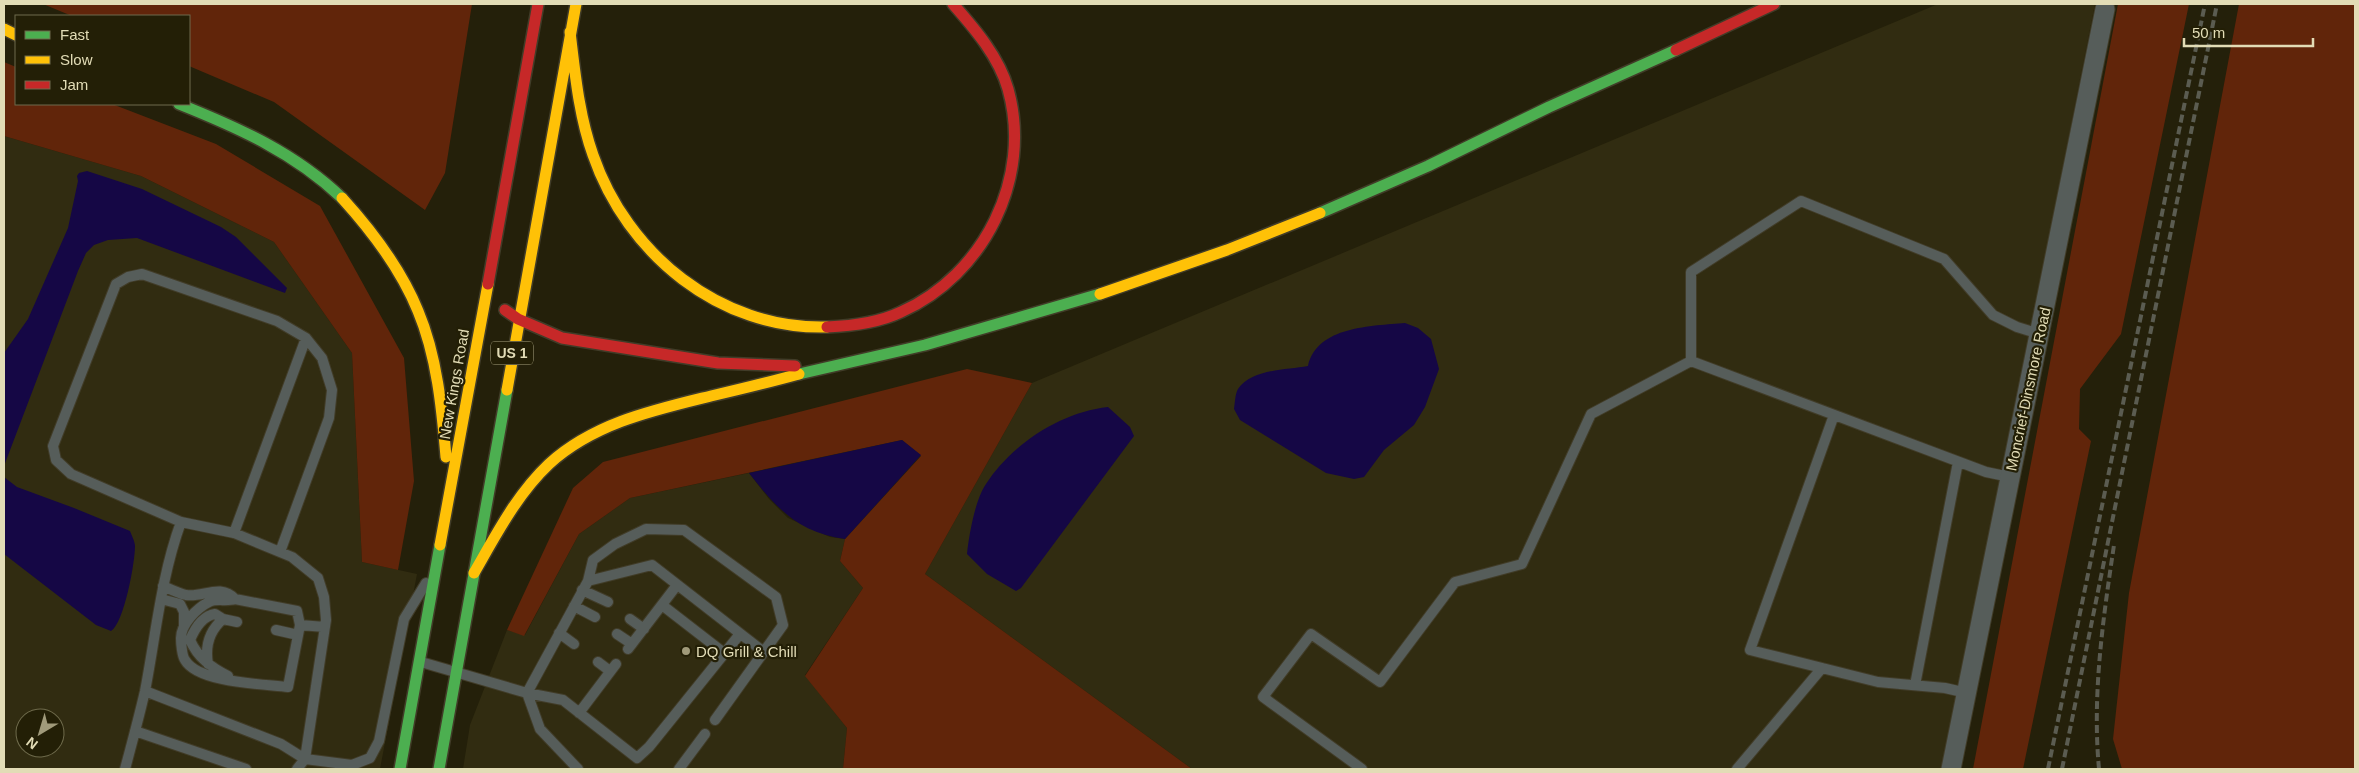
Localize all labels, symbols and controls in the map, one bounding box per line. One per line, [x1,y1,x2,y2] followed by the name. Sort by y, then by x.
[15,15,190,105] legend
[2184,15,2313,47] scale bar
[2192,24,2225,41] text: 50 m
[60,26,90,43] text: Fast
[60,51,93,68] text: Slow
[60,76,88,93] text: Jam
[2002,306,2054,472] street label: Moncrief-Dinsmore Road
[436,328,472,440] street label: New Kings Road
[491,342,533,364] road number: US 1
[696,643,797,660] place label: DQ Grill & Chill
[680,645,692,657] marker: DQ Grill & Chill
[15,708,65,758] north arrow
[23,734,41,753] text: N

